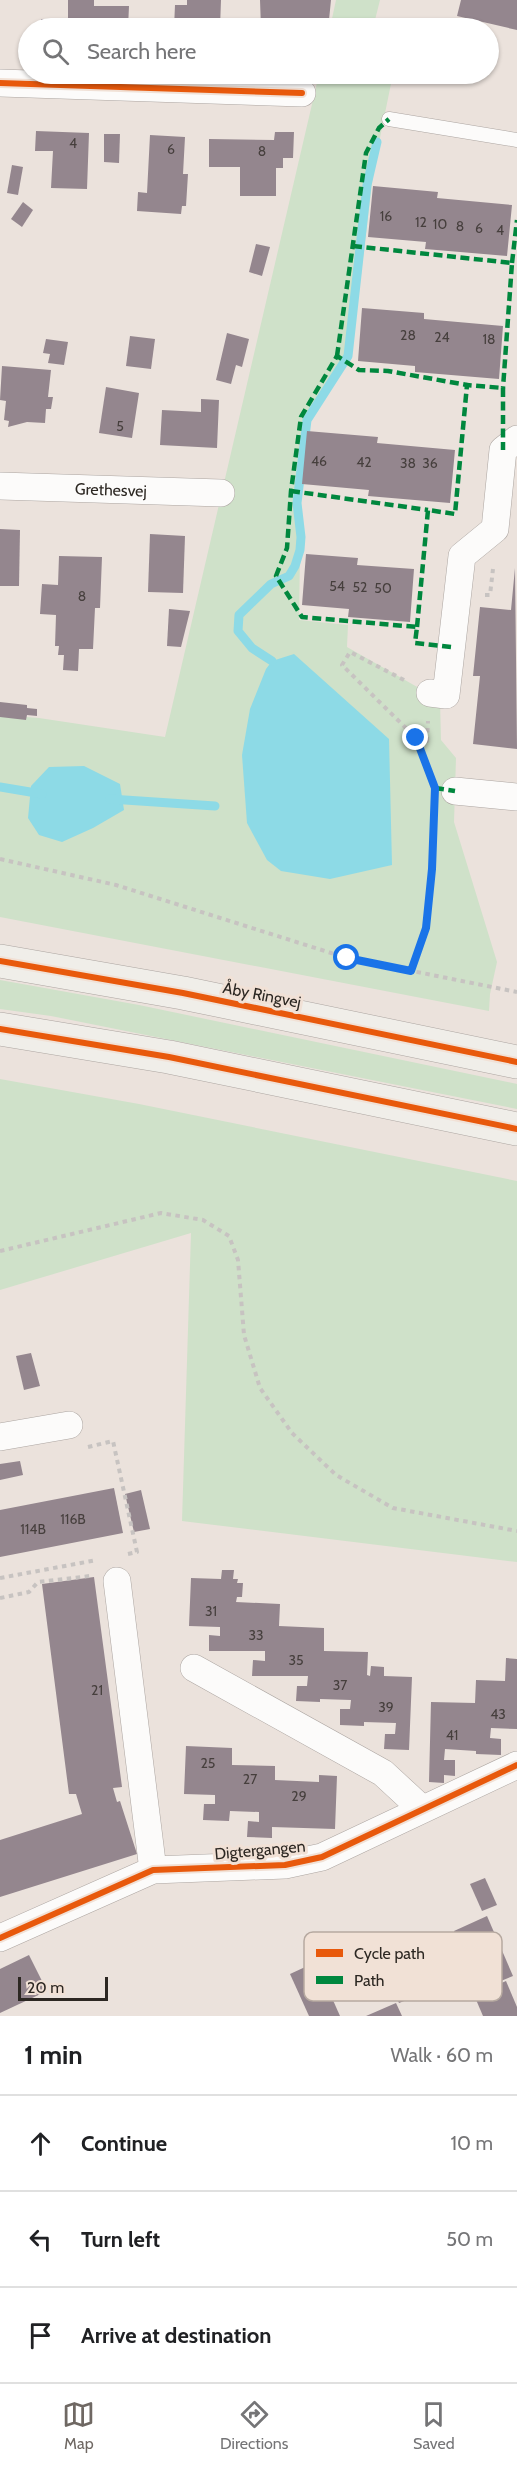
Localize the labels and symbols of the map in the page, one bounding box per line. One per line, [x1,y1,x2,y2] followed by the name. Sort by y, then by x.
[69,134,77,152] house number: 4
[167,140,175,158] house number: 6
[258,142,266,160] house number: 8
[380,207,392,225] house number: 16
[415,213,427,231] house number: 12
[433,215,447,233] house number: 10
[456,217,464,235] house number: 8
[475,219,483,237] house number: 6
[496,221,504,239] house number: 4
[400,326,416,344] house number: 28
[434,328,450,346] house number: 24
[482,330,496,348] house number: 18
[116,417,124,435] house number: 5
[311,452,327,470] house number: 46
[356,453,372,471] house number: 42
[400,454,416,472] house number: 38
[422,454,438,472] house number: 36
[75,479,147,500] street label: Grethesvej
[329,577,345,595] house number: 54
[353,578,367,596] house number: 52
[374,579,392,597] house number: 50
[78,587,86,605] house number: 8
[402,724,428,750] route end
[333,944,359,970] route start
[221,978,303,1012] street label: Åby Ringvej
[60,1510,86,1528] house number: 116B
[20,1520,46,1538] house number: 114B
[205,1602,217,1620] house number: 31
[248,1626,264,1644] house number: 33
[288,1651,304,1669] house number: 35
[333,1676,347,1694] house number: 37
[91,1681,103,1699] house number: 21
[378,1698,394,1716] house number: 39
[490,1705,506,1723] house number: 43
[446,1726,458,1744] house number: 41
[201,1754,215,1772] house number: 25
[243,1770,257,1788] house number: 27
[291,1787,307,1805] house number: 29
[214,1837,306,1863] street label: Digtergangen
[304,1932,502,2001] legend
[354,1944,425,1963] text: Cycle path
[354,1971,385,1990] text: Path
[18,1974,108,2002] scale bar

